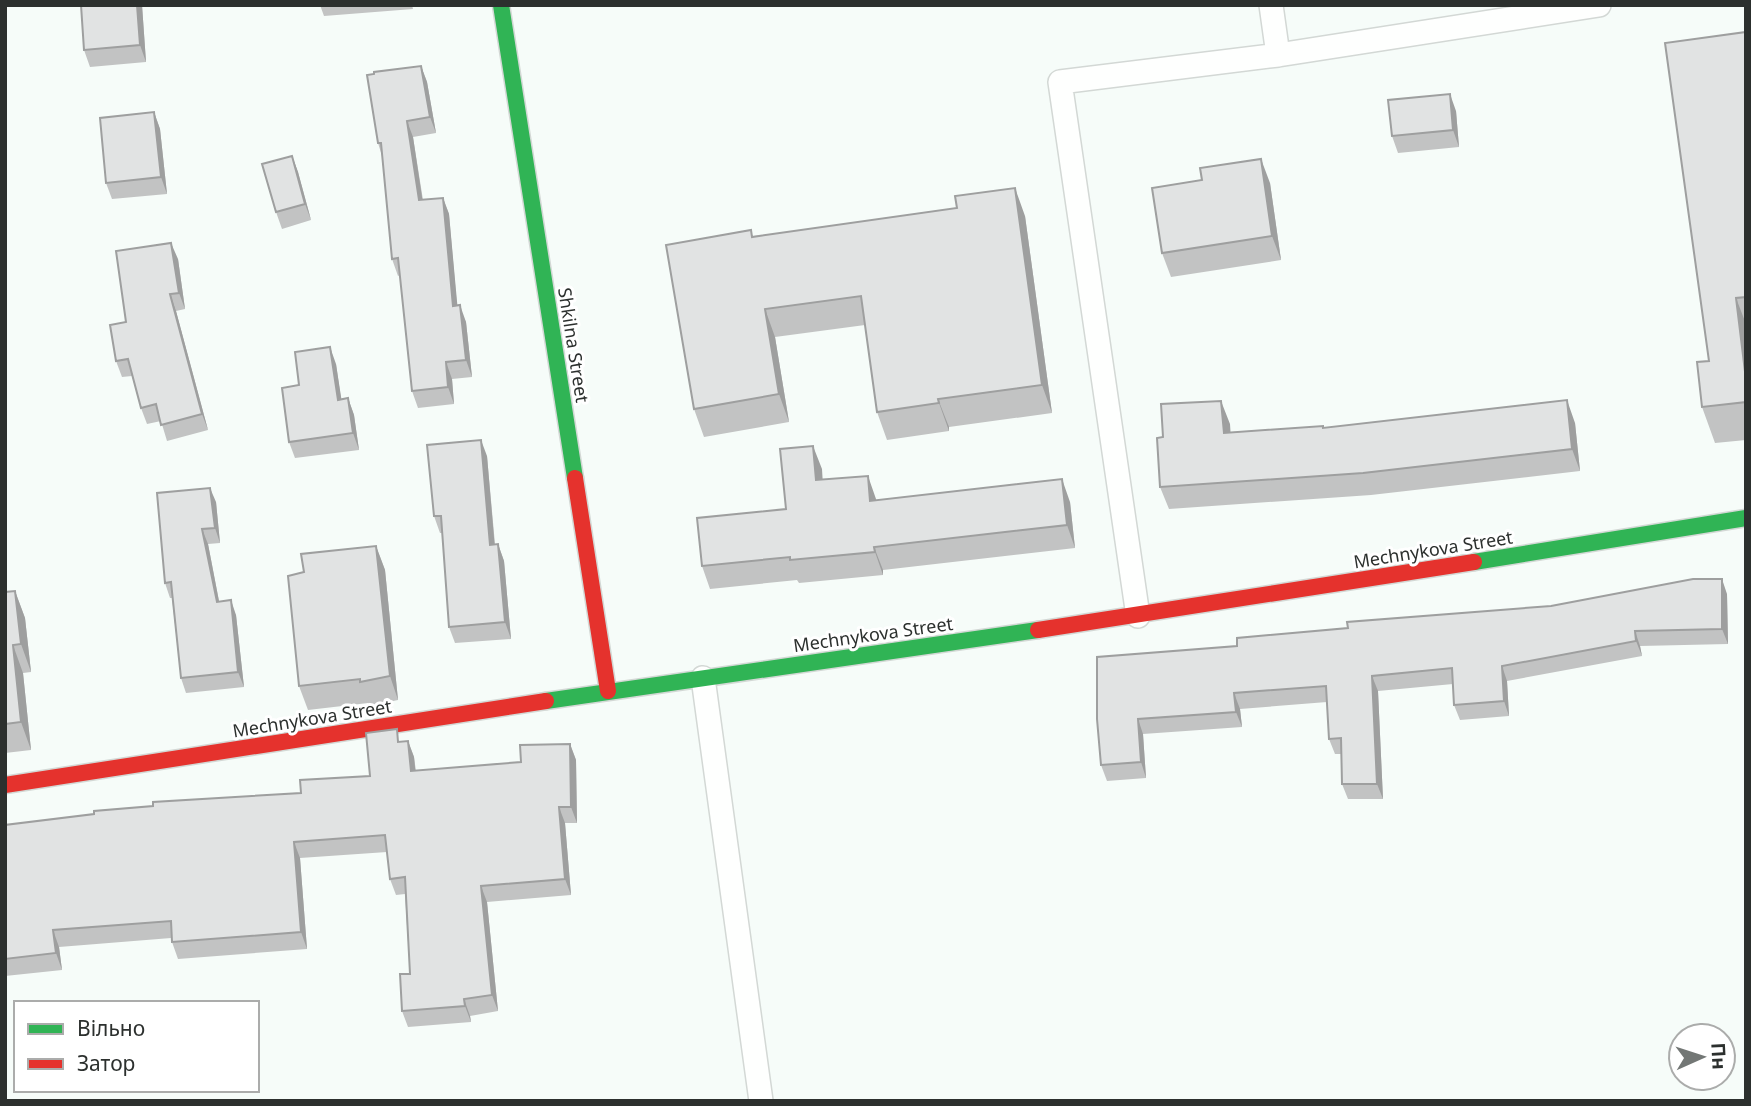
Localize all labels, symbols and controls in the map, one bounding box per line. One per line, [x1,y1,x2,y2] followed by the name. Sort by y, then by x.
[553,286,595,405] street label: Shkilna Street
[1352,524,1515,573] street label: Mechnykova Street
[792,611,955,657] street label: Mechnykova Street
[231,693,394,742] street label: Mechnykova Street
[14,1001,259,1092] legend
[77,1014,145,1042] text: Вільно
[1667,1022,1737,1092] north arrow
[1705,1042,1733,1070] text: Пн
[77,1049,135,1077] text: Затор

